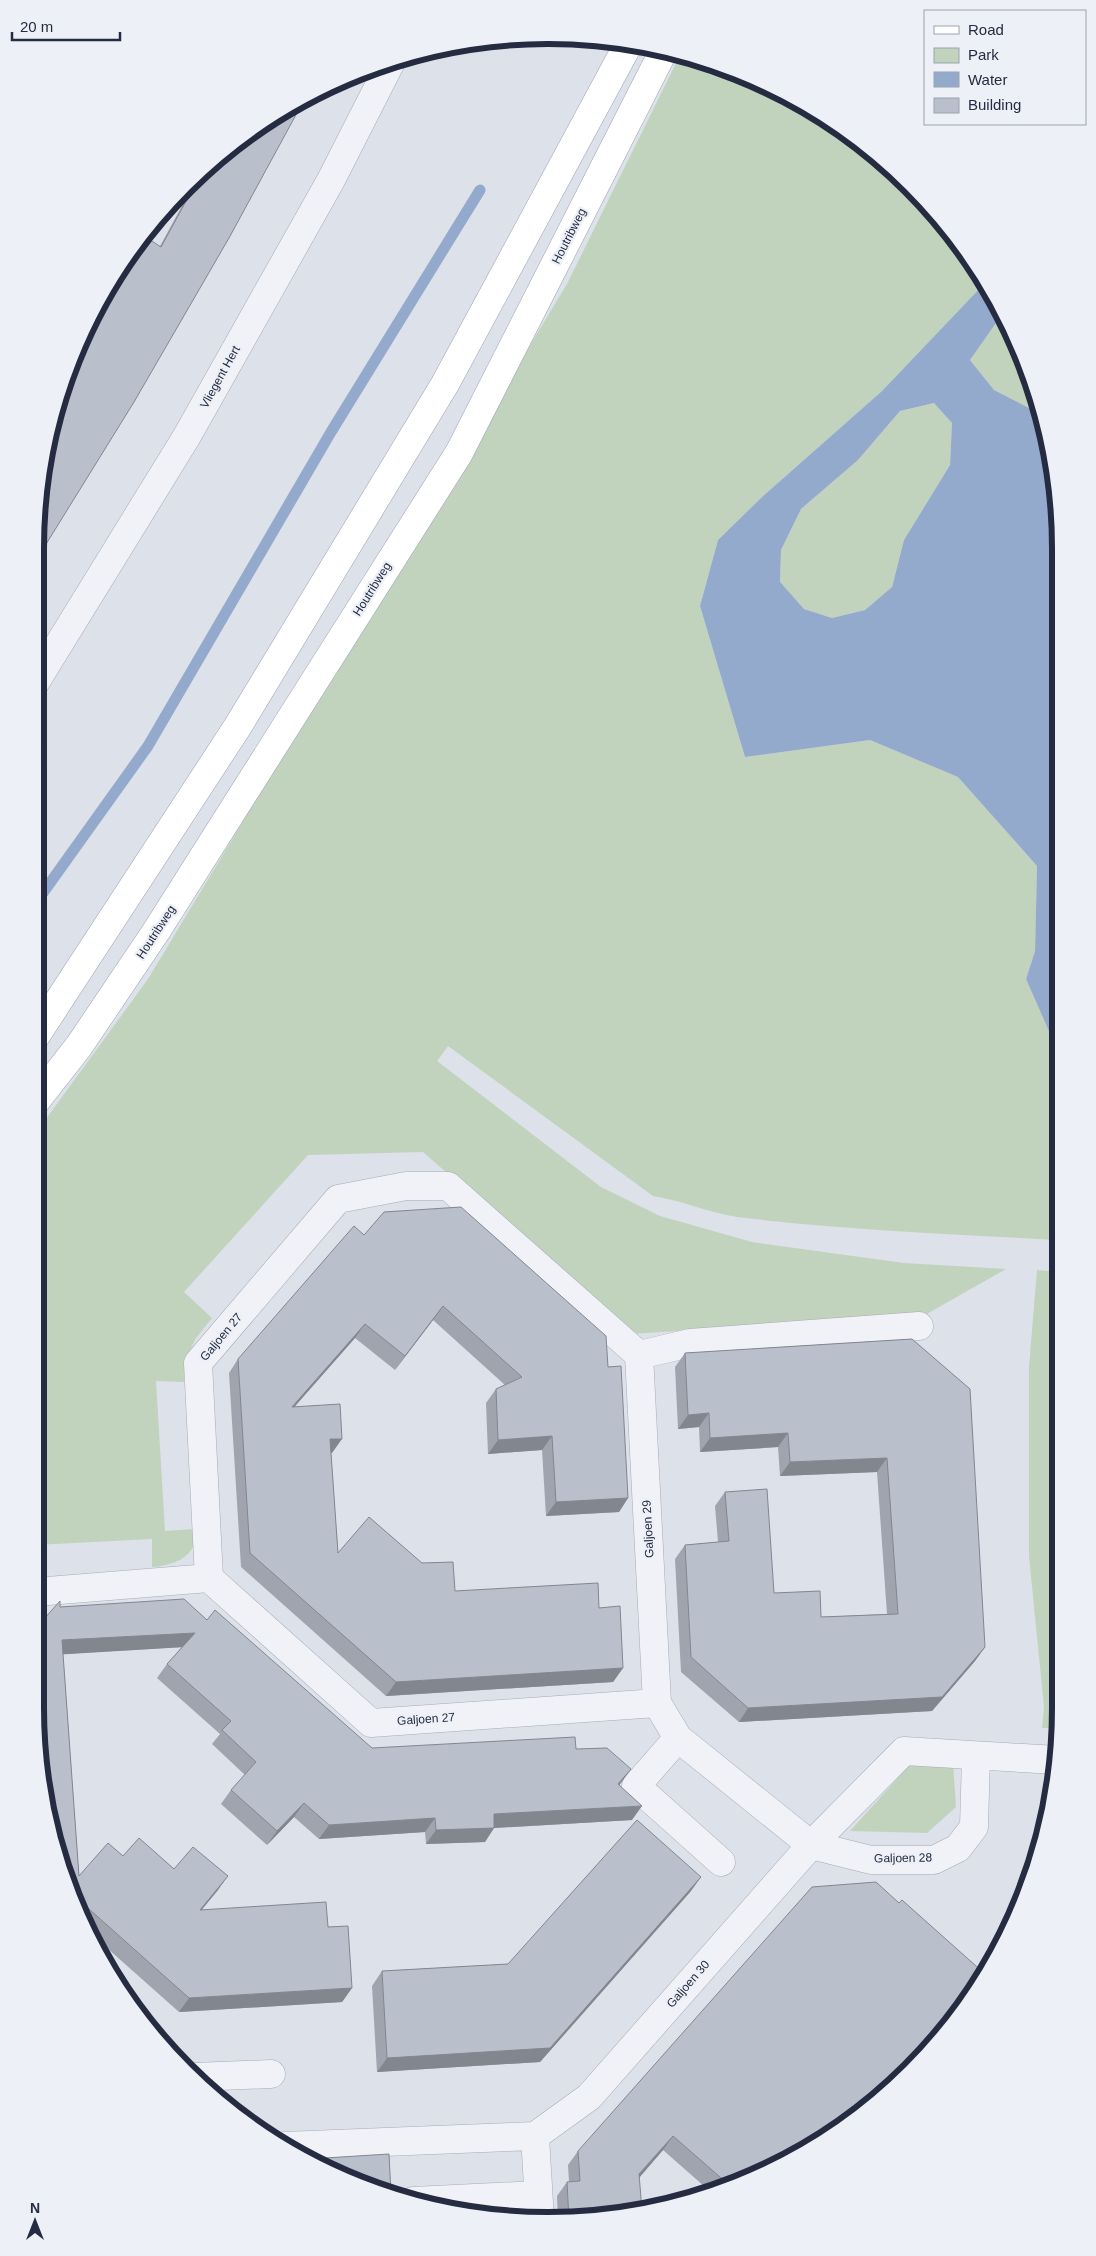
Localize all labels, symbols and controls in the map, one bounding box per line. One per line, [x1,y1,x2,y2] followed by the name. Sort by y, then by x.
[12,10,120,42] scale bar
[924,10,1086,125] legend
[20,18,53,35] text: 20 m
[968,21,1004,38] text: Road
[968,46,999,63] text: Park
[968,71,1007,88] text: Water
[968,96,1021,113] text: Building
[549,206,589,266] street label: Houtribweg
[197,343,243,411] street label: Vliegent Hert
[350,560,394,618] street label: Houtribweg
[134,903,178,961] street label: Houtribweg
[197,1310,245,1364] street label: Galjoen 27
[639,1499,657,1558] street label: Galjoen 29
[397,1710,456,1728] street label: Galjoen 27
[874,1850,932,1866] street label: Galjoen 28
[664,1957,713,2010] street label: Galjoen 30
[10,2196,60,2246] north arrow
[30,2200,40,2216] text: N

